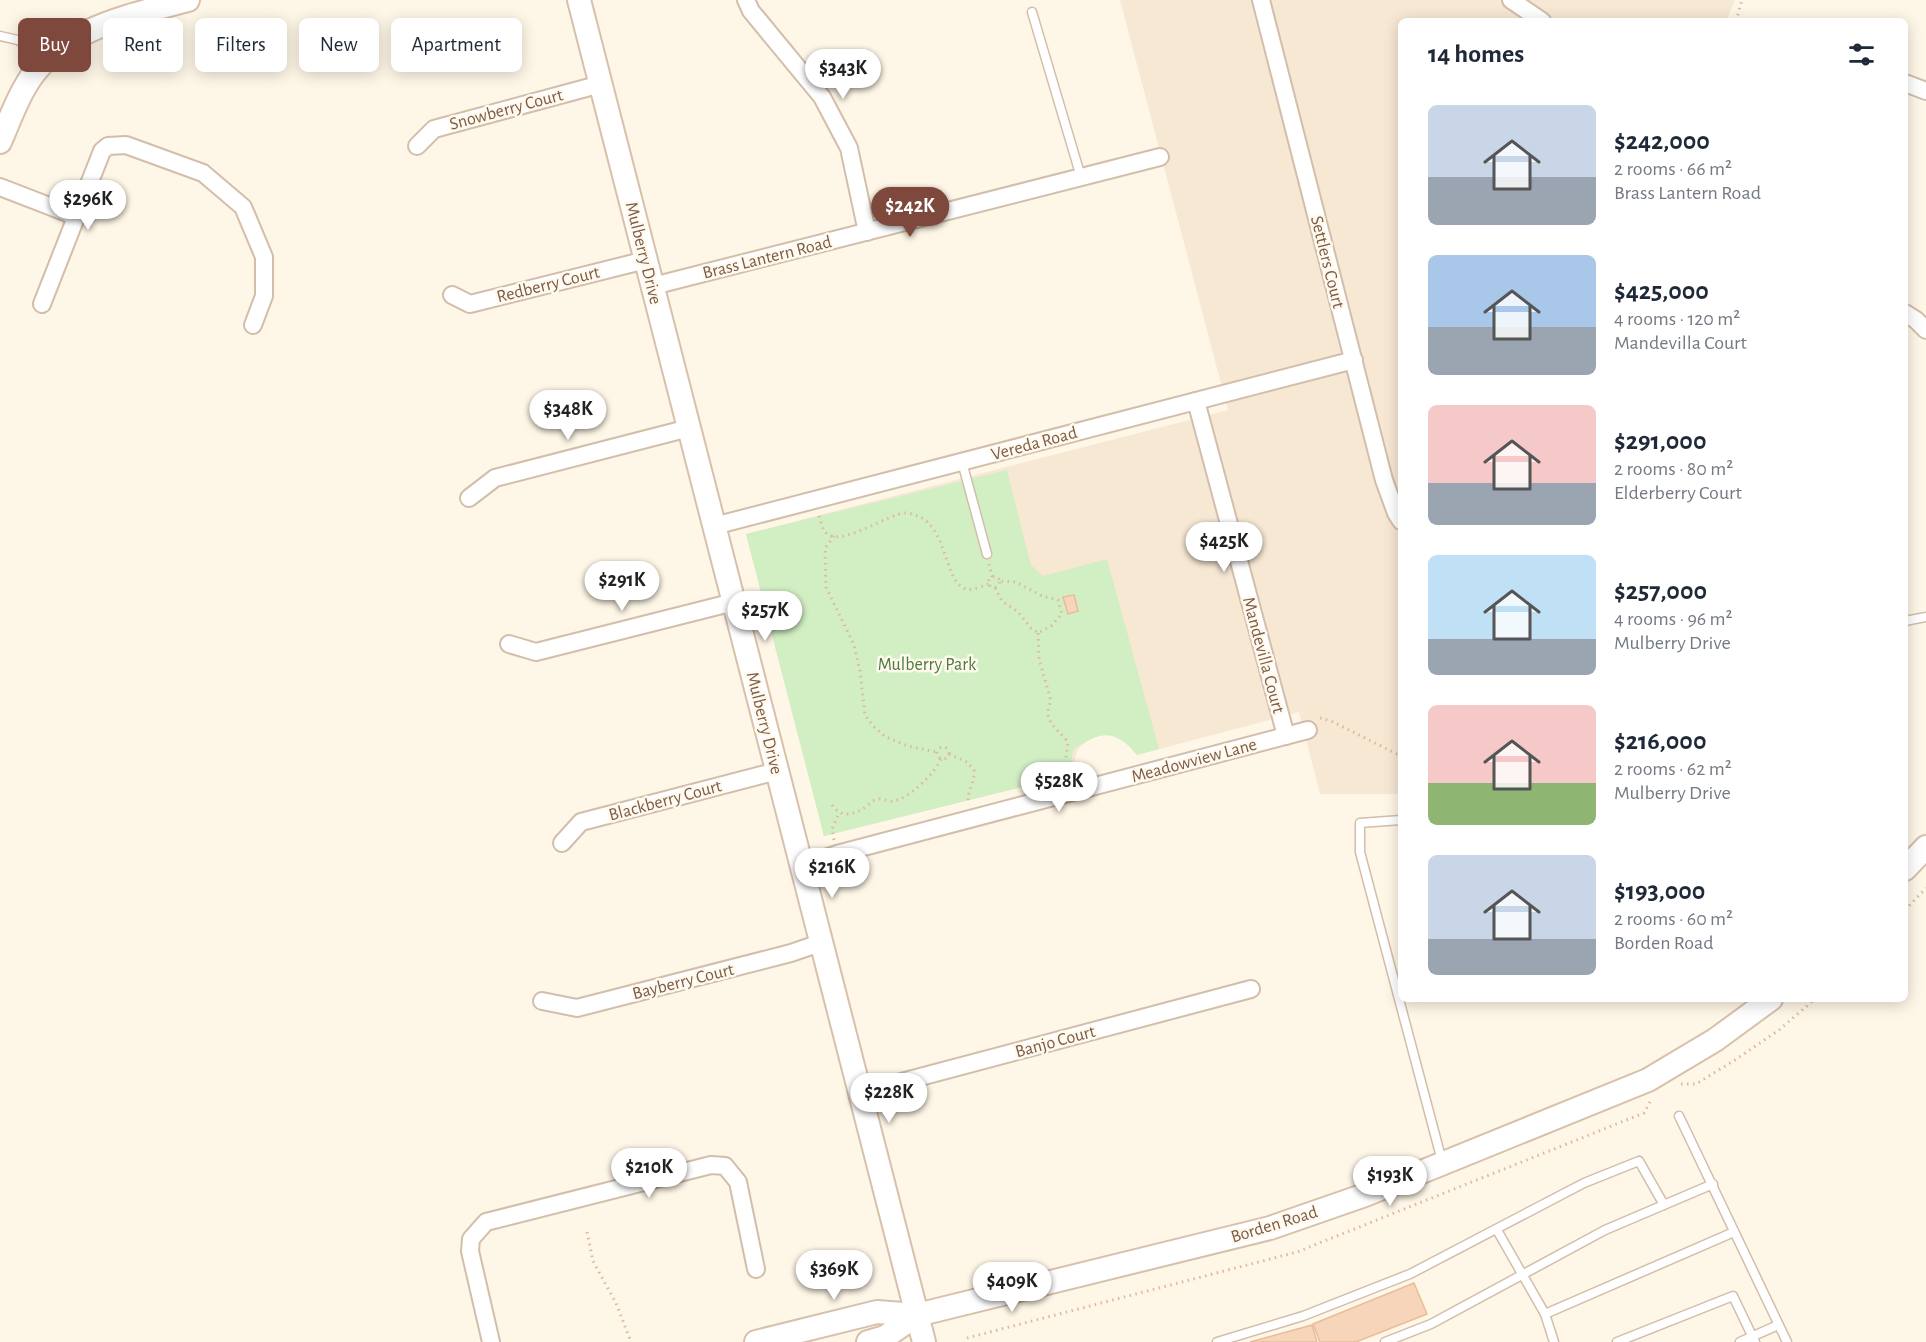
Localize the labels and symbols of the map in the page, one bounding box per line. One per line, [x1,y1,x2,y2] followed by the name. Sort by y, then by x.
[801,49,885,100] pin: $343K
[448,86,565,134] street label: Snowberry Court
[46,180,130,231] pin: $296K
[868,187,952,238] pin: $242K
[622,200,664,306] street label: Mulberry Drive
[1307,214,1347,311] street label: Settlers Court
[701,233,834,283] street label: Brass Lantern Road
[495,263,602,306] street label: Redberry Court
[526,390,610,441] pin: $348K
[989,424,1079,464] street label: Vereda Road
[1182,522,1266,573] pin: $425K
[580,561,664,612] pin: $291K
[723,591,807,642] pin: $257K
[1239,595,1287,716] street label: Mandevilla Court
[878,656,977,674] park label: Mulberry Park
[743,670,785,776] street label: Mulberry Drive
[1130,736,1259,786] street label: Meadowview Lane
[1017,762,1101,813] pin: $528K
[607,777,724,825] street label: Blackberry Court
[790,848,874,899] pin: $216K
[631,961,736,1003] street label: Bayberry Court
[1013,1023,1097,1061] street label: Banjo Court
[847,1073,931,1124] pin: $228K
[607,1148,691,1199] pin: $210K
[1348,1156,1432,1207] pin: $193K
[1229,1203,1320,1247] street label: Borden Road
[792,1250,876,1301] pin: $369K
[970,1262,1054,1313] pin: $409K

